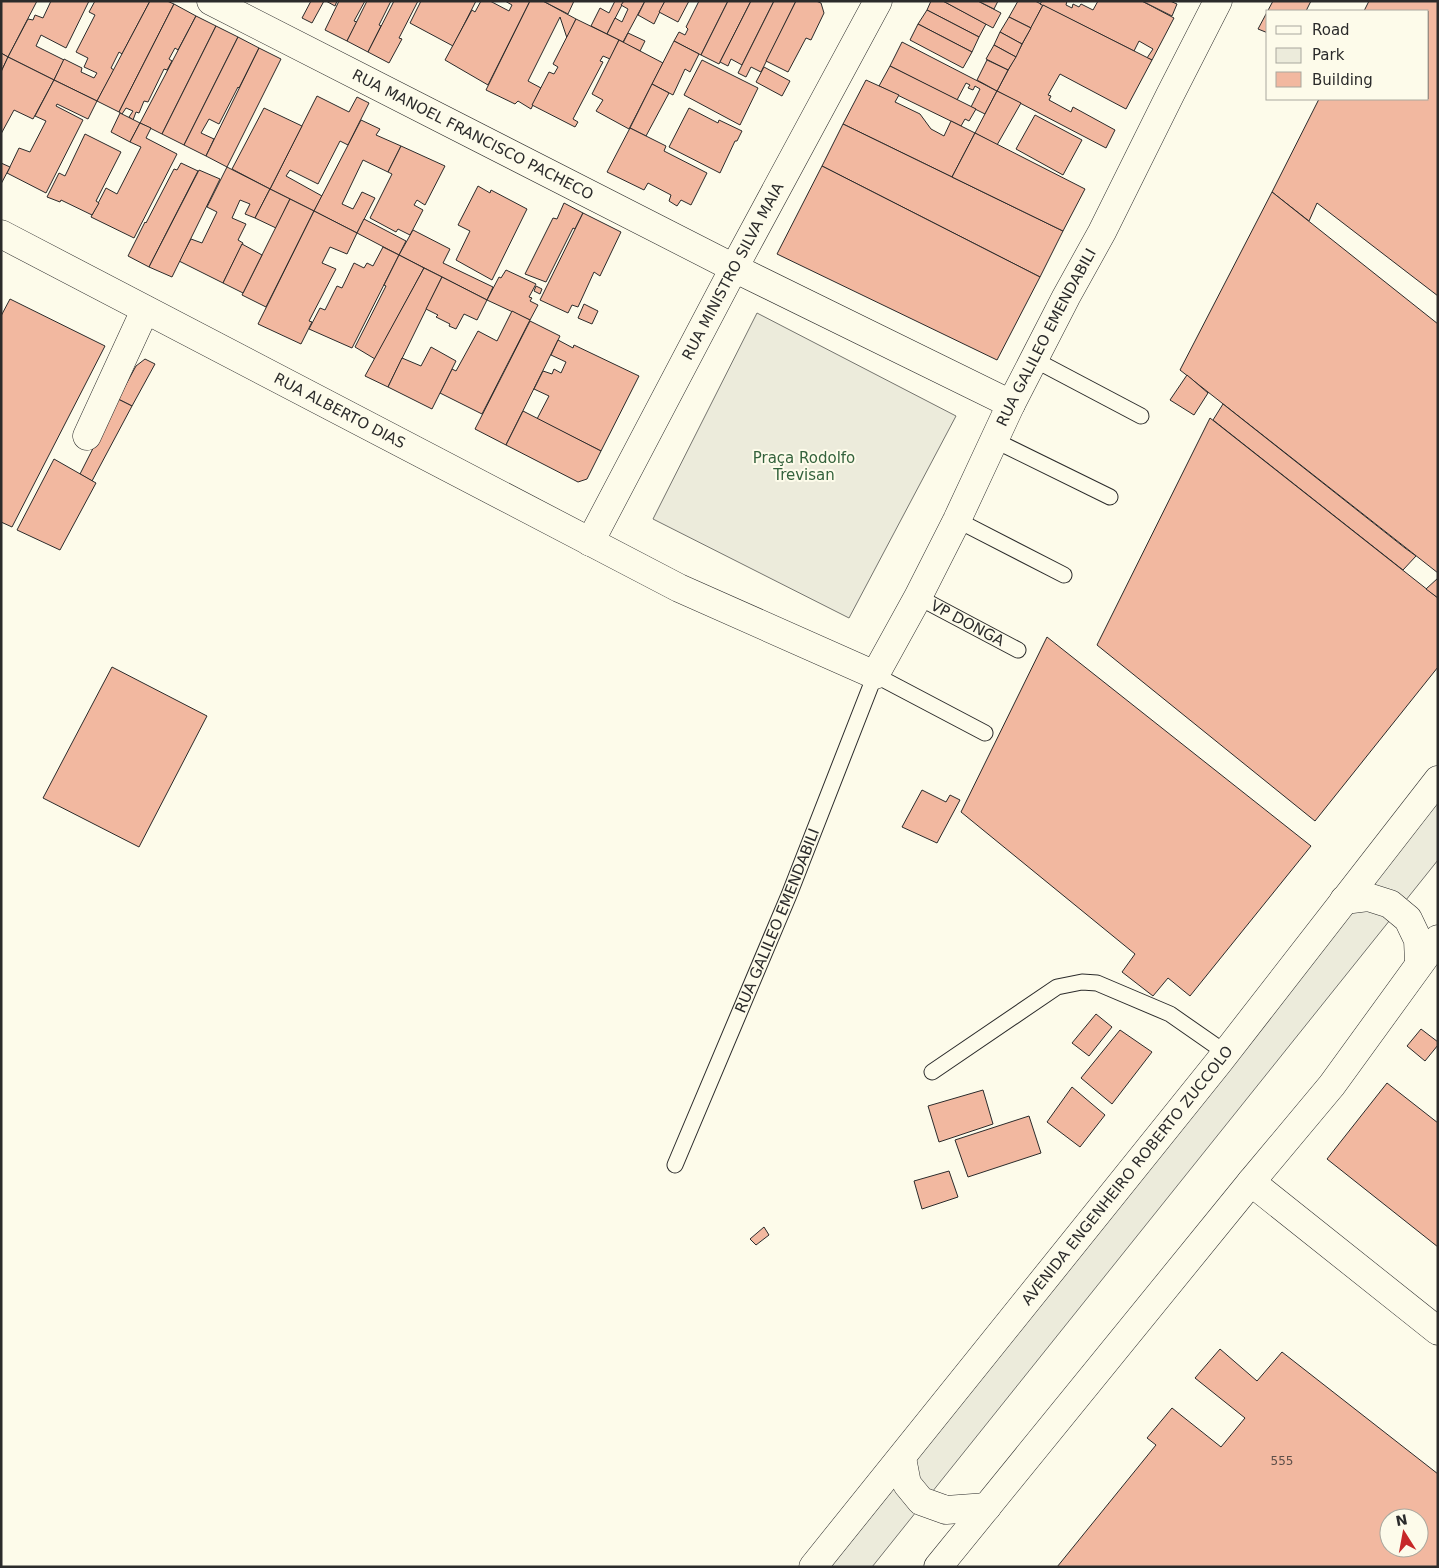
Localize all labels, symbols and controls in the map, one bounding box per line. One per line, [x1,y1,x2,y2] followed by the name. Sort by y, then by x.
[1266,10,1429,100] legend
[1312,21,1350,39] text: Road
[1312,46,1345,64] text: Park
[349,66,597,204] street label: RUA MANOEL FRANCISCO PACHECO
[1312,71,1373,89] text: Building
[678,179,788,363] street label: RUA MINISTRO SILVA MAIA
[993,245,1100,429] street label: RUA GALILEO EMENDABILI
[271,369,408,453] street label: RUA ALBERTO DIAS
[753,449,855,484] park label: Praça Rodolfo Trevisan
[928,596,1008,650] street label: VP DONGA
[731,826,823,1016] street label: RUA GALILEO EMENDABILI
[1018,1042,1237,1309] street label: AVENIDA ENGENHEIRO ROBERTO ZUCCOLO
[1271,1454,1293,1468] house number: 555
[1379,1508,1429,1558] north arrow
[1394,1511,1409,1529] text: N

